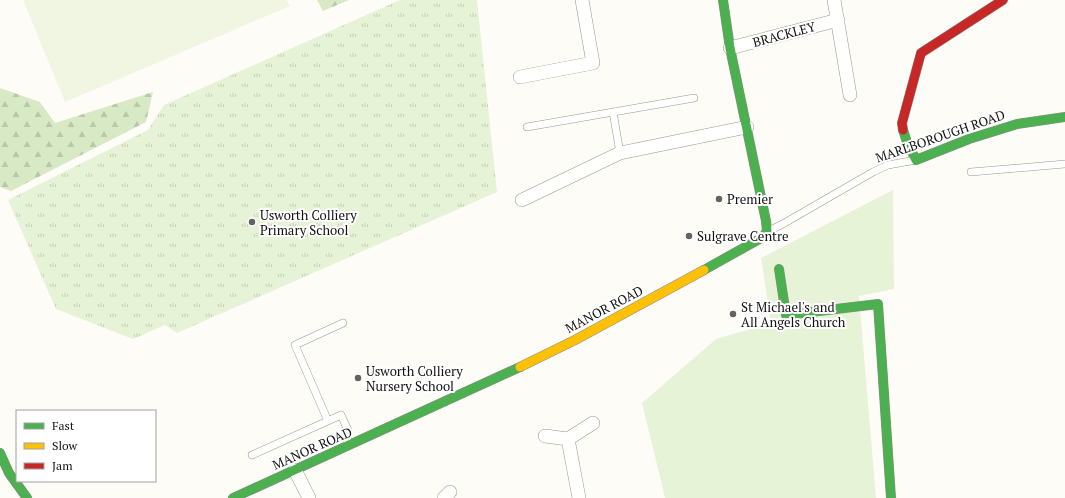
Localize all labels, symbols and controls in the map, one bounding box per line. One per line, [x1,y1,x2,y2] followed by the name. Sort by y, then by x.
[751,17,818,51] street label: BRACKLEY
[873,105,1007,167] street label: MARLBOROUGH ROAD
[727,190,773,208] place label: Premier
[714,194,724,204] marker: Premier
[260,206,357,239] place label: Usworth Colliery Primary School
[247,217,257,227] marker: Usworth Colliery Primary School
[697,227,788,245] place label: Sulgrave Centre
[684,231,694,241] marker: Sulgrave Centre
[562,281,646,337] street label: MANOR ROAD
[741,298,846,331] place label: St Michael's and All Angels Church
[728,309,738,319] marker: St Michael's and All Angels Church
[366,362,463,395] place label: Usworth Colliery Nursery School
[353,373,363,383] marker: Usworth Colliery Nursery School
[16,410,156,482] legend
[52,418,75,433] text: Fast
[269,422,355,474] street label: MANOR ROAD
[52,438,78,453] text: Slow
[52,458,73,473] text: Jam

